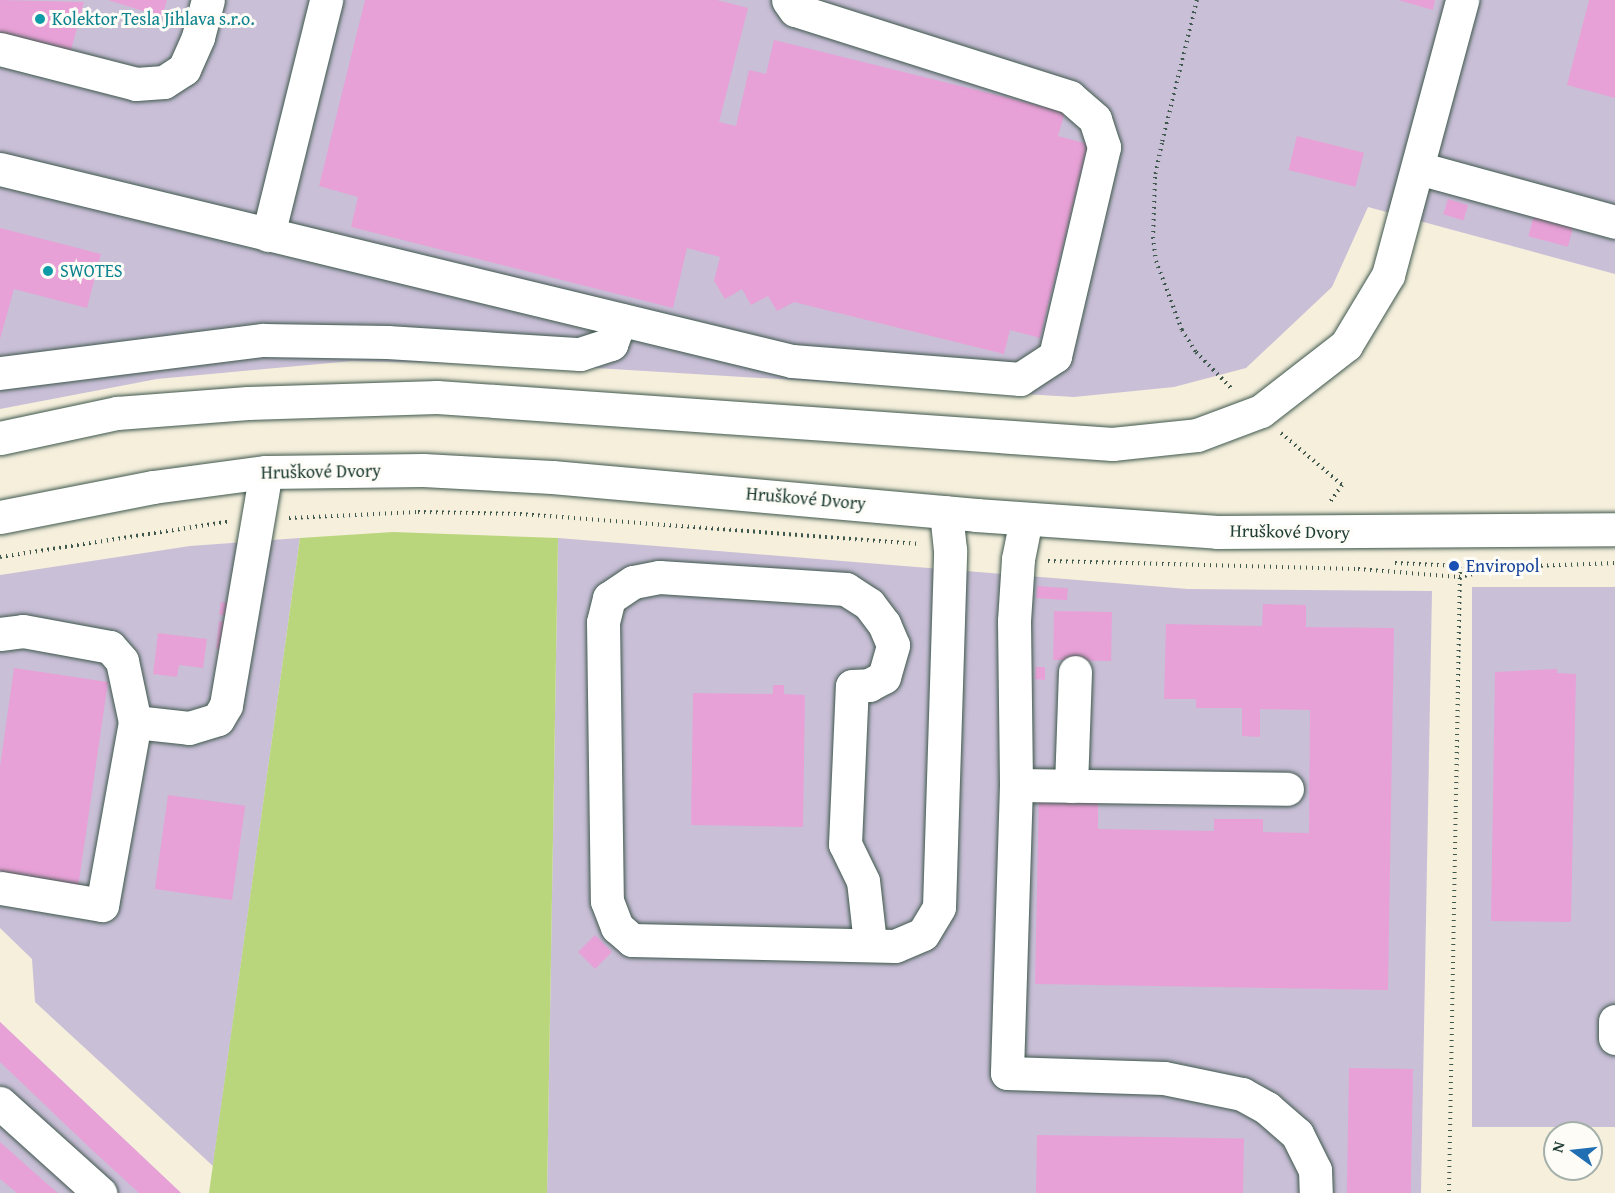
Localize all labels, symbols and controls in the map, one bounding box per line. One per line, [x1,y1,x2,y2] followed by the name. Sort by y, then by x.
[52,8,255,30] place label: Kolektor Tesla Jihlava s.r.o.
[33,12,47,26] marker: Kolektor Tesla Jihlava s.r.o.
[60,260,123,282] place label: SWOTES
[41,264,55,278] marker: SWOTES
[261,460,381,484] street label: Hruškové Dvory
[745,483,867,515] street label: Hruškové Dvory
[1230,520,1350,544] street label: Hruškové Dvory
[1466,555,1540,577] place label: Enviropol
[1447,559,1461,573] marker: Enviropol
[1543,1121,1603,1181] north arrow
[1545,1139,1571,1155] text: N

